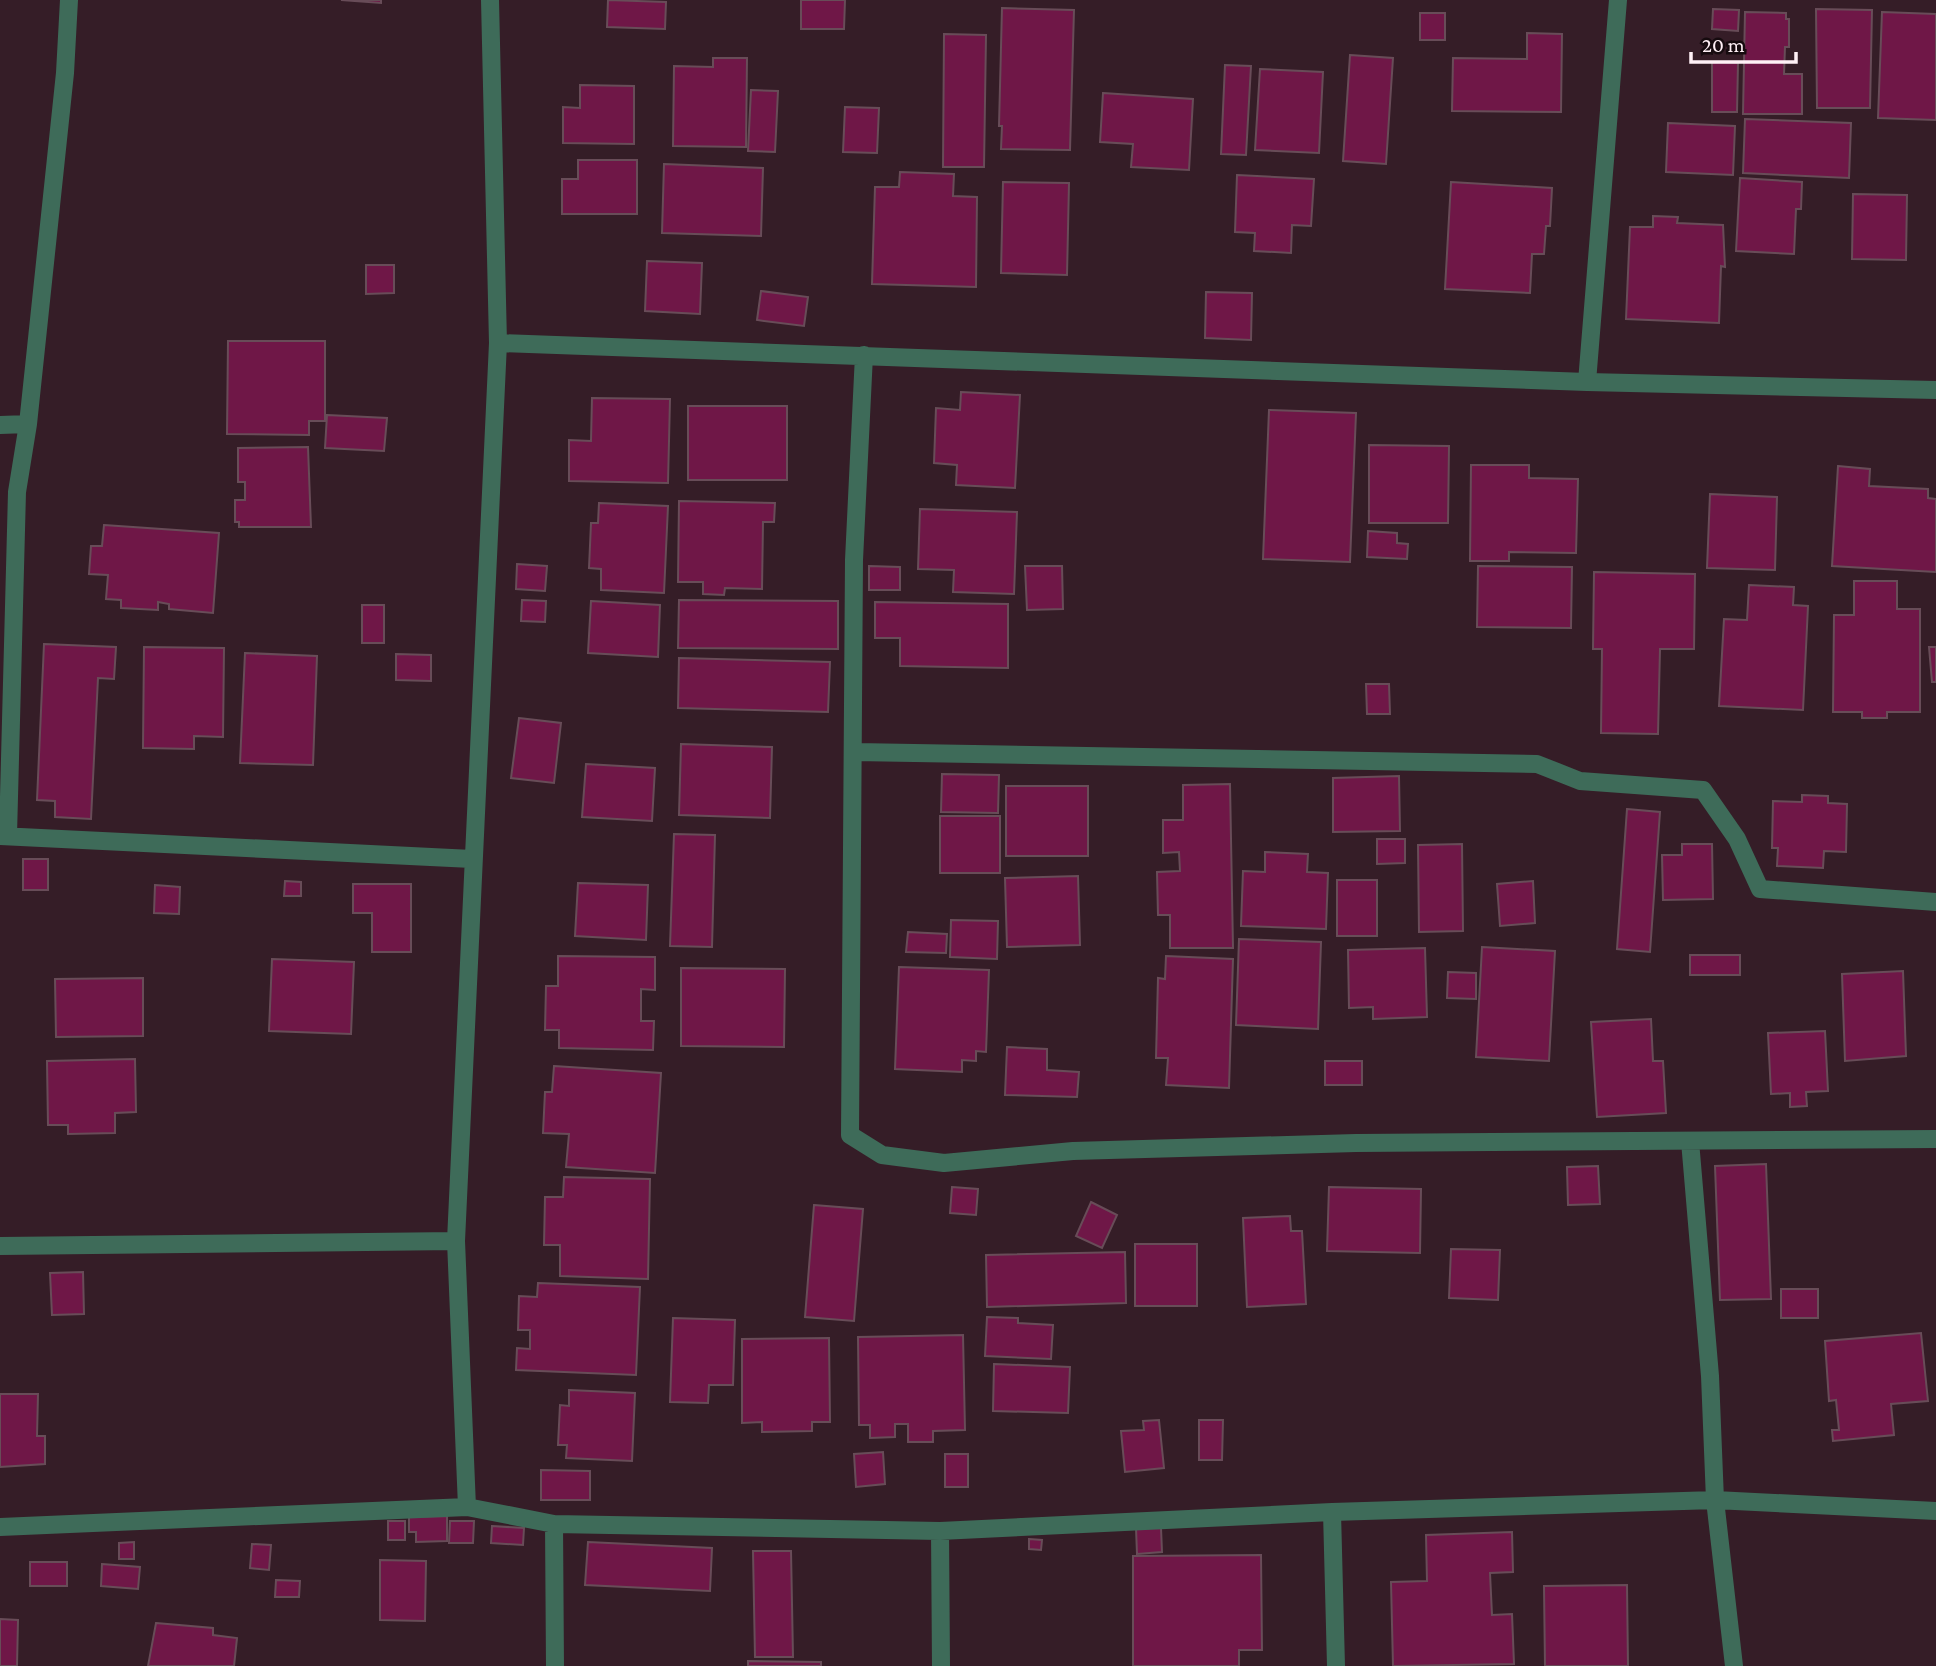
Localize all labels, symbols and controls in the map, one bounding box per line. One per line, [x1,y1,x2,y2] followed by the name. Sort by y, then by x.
[1691,21,1796,65] scale bar
[1702,33,1745,57] text: 20 m

